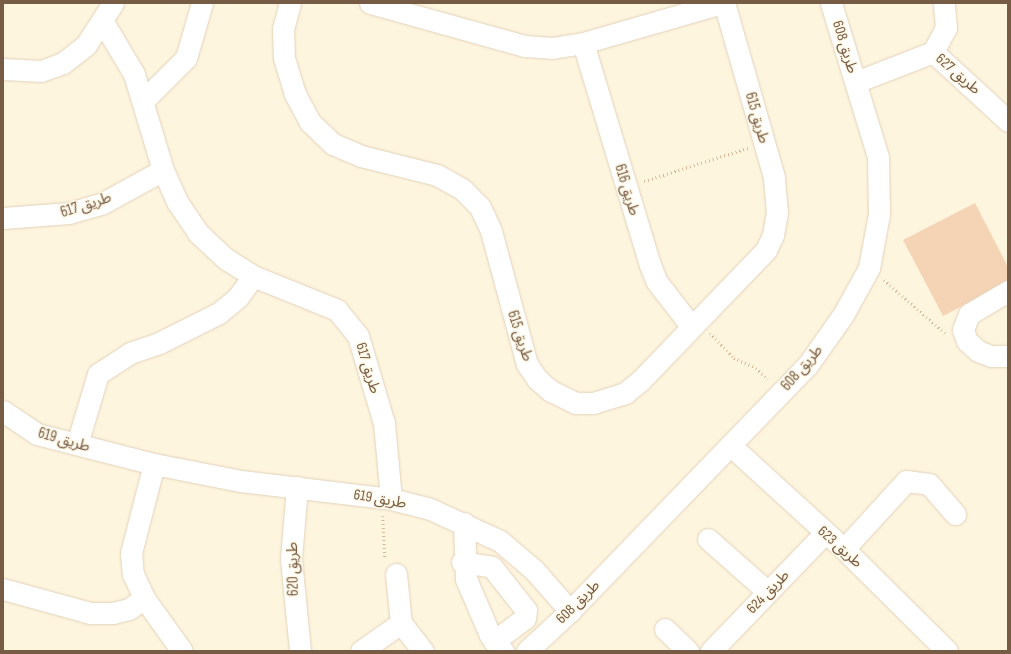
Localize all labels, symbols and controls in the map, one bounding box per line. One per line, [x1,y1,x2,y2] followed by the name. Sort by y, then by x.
[828,18,862,76] street label: طريق 608
[932,50,984,98] street label: طريق 627
[741,90,773,146] street label: طريق 615
[611,162,643,218] street label: طريق 616
[58,188,114,222] street label: طريق 617
[503,308,537,364] street label: طريق 615
[352,340,384,396] street label: طريق 617
[777,342,827,394] street label: طريق 608
[36,424,92,456] street label: طريق 619
[352,486,408,512] street label: طريق 619
[814,522,866,572] street label: طريق 623
[284,542,302,596] street label: طريق 620
[743,566,793,618] street label: طريق 624
[552,576,604,628] street label: طريق 608

